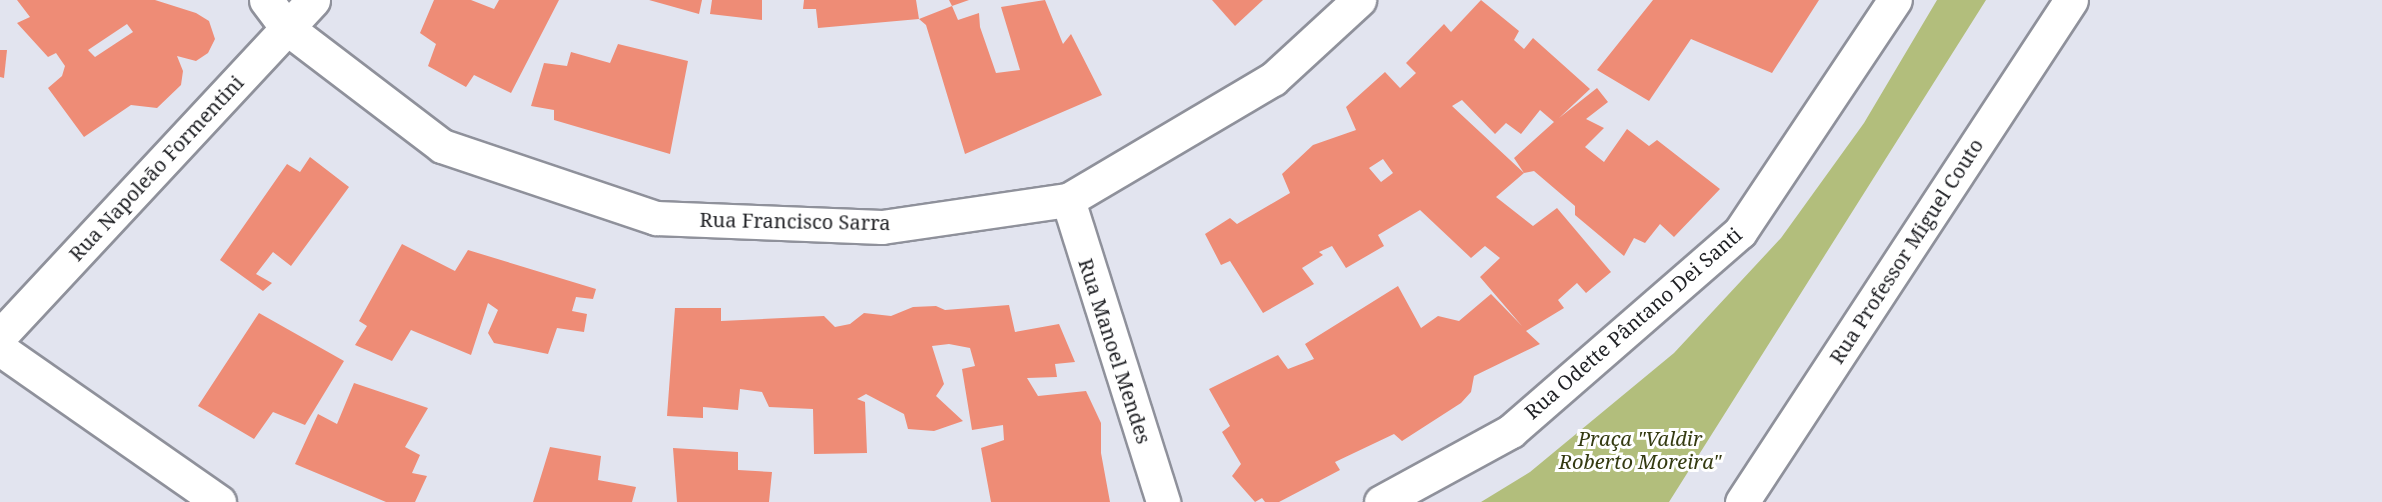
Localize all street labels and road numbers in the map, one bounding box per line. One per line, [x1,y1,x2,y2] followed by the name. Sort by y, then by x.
[64,70,248,266] street label: Rua Napoleão Formentini
[1824,134,1988,368] street label: Rua Professor Miguel Couto
[699,207,891,235] street label: Rua Francisco Sarra
[1520,222,1746,424] street label: Rua Odette Pântano Dei Santi
[1074,255,1156,447] street label: Rua Manoel Mendes

